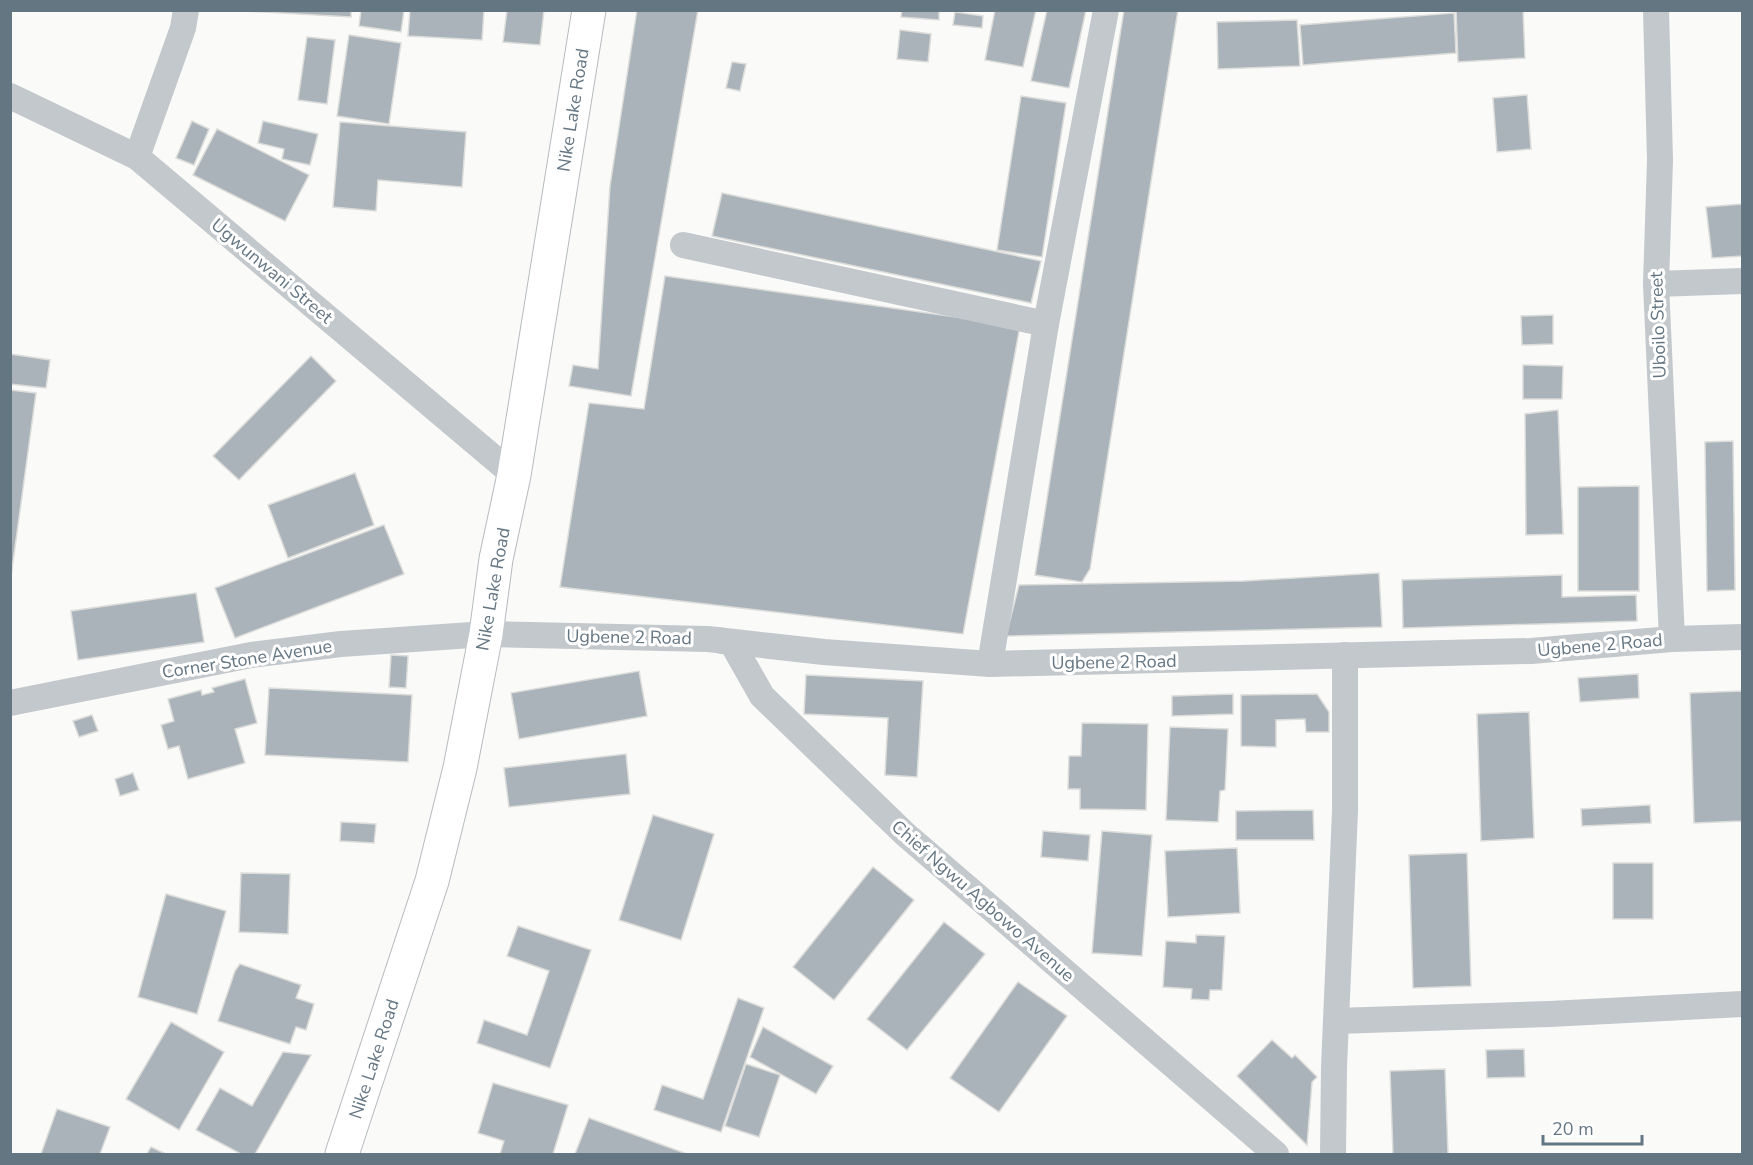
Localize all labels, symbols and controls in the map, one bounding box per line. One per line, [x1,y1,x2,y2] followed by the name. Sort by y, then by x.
[551,47,595,173] street label: Nike Lake Road
[206,213,338,329] street label: Ugwunwani Street
[1644,271,1672,379] street label: Uboilo Street
[470,526,516,652] street label: Nike Lake Road
[566,624,692,650] street label: Ugbene 2 Road
[1536,628,1664,662] street label: Ugbene 2 Road
[160,634,334,684] street label: Corner Stone Avenue
[1051,649,1177,675] street label: Ugbene 2 Road
[886,815,1080,987] street label: Chief Ngwu Agbowo Avenue
[343,996,405,1122] street label: Nike Lake Road
[1543,1108,1642,1146] scale bar
[1552,1117,1594,1141] text: 20 m

